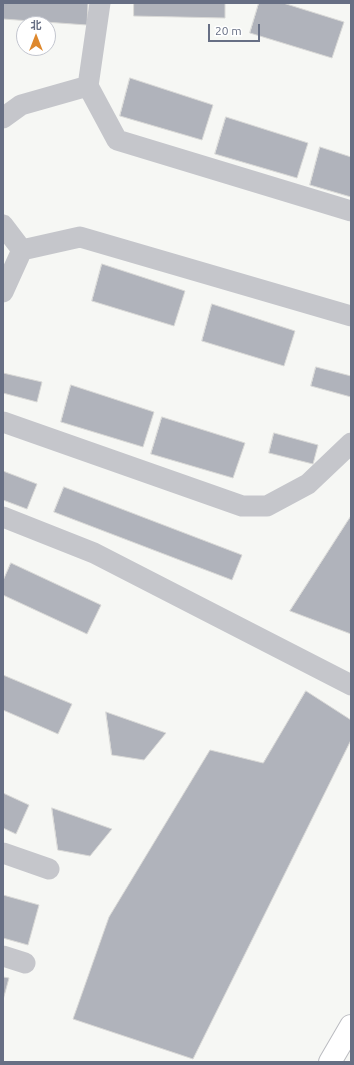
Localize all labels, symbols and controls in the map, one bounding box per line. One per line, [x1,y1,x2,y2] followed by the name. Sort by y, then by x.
[16,16,56,56] north arrow
[210,16,262,42] scale bar
[31,19,42,31] text: 北
[215,24,242,37] text: 20 m

